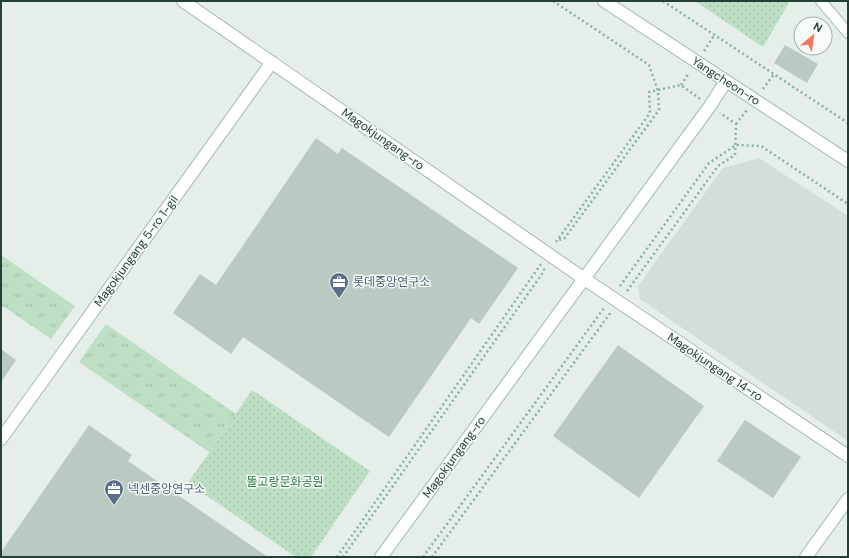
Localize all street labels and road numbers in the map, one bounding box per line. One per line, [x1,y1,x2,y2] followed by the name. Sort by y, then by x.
[689,53,763,109] street label: Yangcheon-ro
[338,104,428,174] street label: Magokjungang-ro
[90,192,182,310] street label: Magokjungang 5-ro 1-gil
[664,329,766,405] street label: Magokjungang 14-ro
[419,413,489,501] street label: Magokjungang-ro

